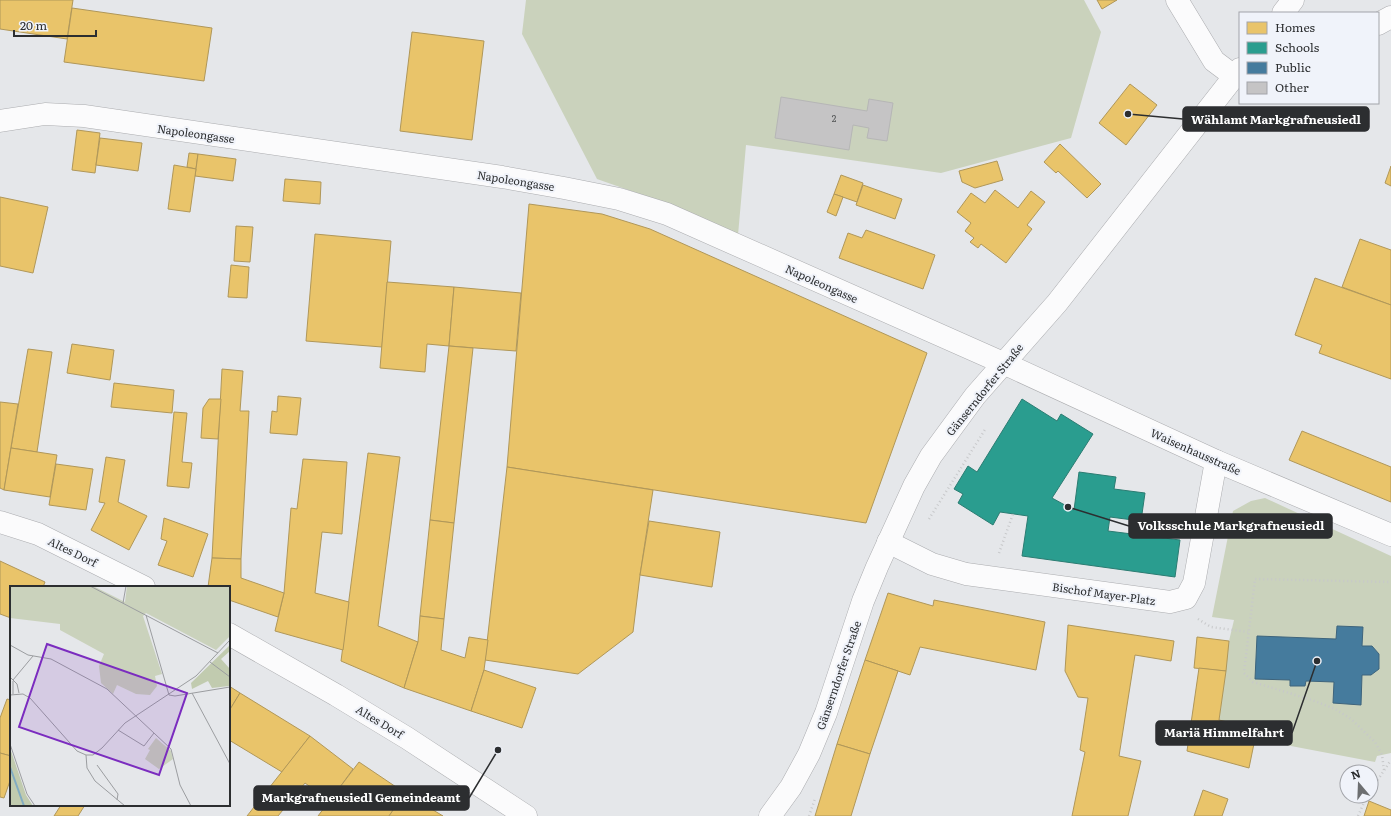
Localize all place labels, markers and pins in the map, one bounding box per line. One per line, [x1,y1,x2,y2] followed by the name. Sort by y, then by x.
[1183,107,1369,131] callout: Wählamt Markgrafneusiedl
[1129,514,1332,538] callout: Volksschule Markgrafneusiedl
[1156,721,1292,745] callout: Mariä Himmelfahrt
[254,786,469,810] callout: Markgrafneusiedl Gemeindeamt

